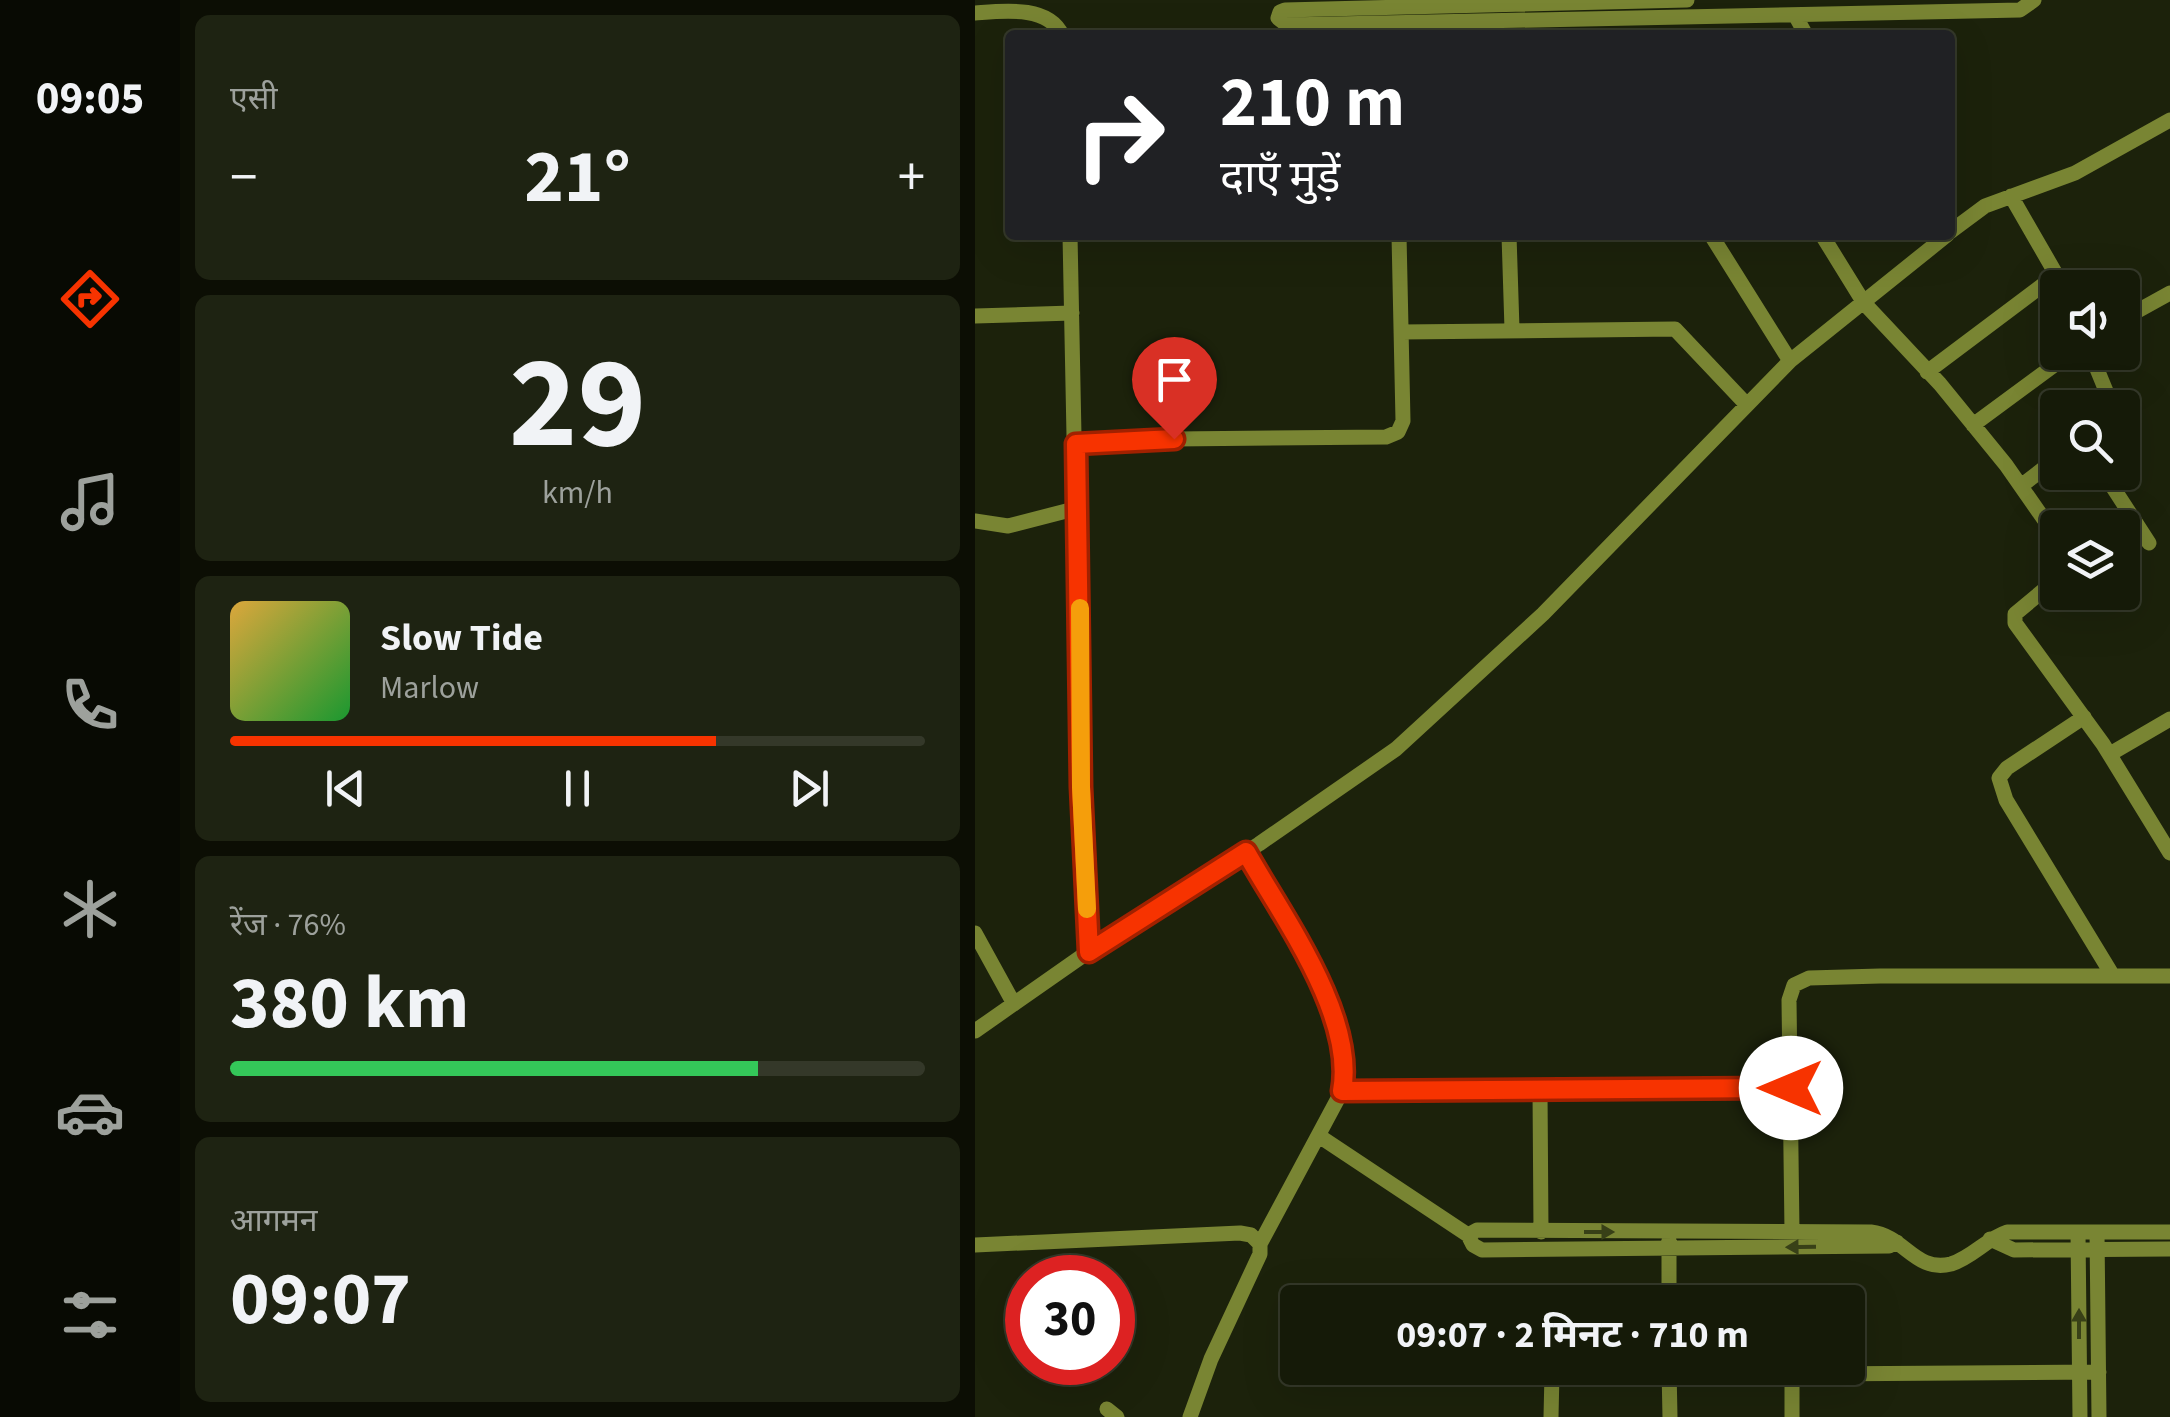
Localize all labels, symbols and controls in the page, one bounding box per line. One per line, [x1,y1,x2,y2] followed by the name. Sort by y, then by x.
[1220,53,1405,153] text: 210 m
[36,67,144,131] text: 09:05
[1055,70,1185,200] icon: right
[230,76,278,122] text: एसी
[524,124,631,231] text: 21°
[230,139,257,217] text: −
[898,139,925,217] text: +
[1220,146,1340,210] text: दाएँ मुड़ें
[55,264,125,334] icon: directions
[2040,270,2140,610] map controls
[2040,270,2140,370] button: sound
[509,312,646,497] text: 29
[1132,337,1217,440] pin
[1147,352,1202,407] icon: arrive
[2040,390,2140,490] button: search
[55,467,125,537] icon: music
[542,470,613,516] text: km/h
[2040,510,2140,610] button: layers
[380,611,543,665] text: Slow Tide
[380,665,479,711] text: Marlow
[55,670,125,740] icon: phone
[318,761,373,816] icon: previous
[550,761,605,816] icon: pause
[782,761,837,816] icon: next
[55,874,125,944] icon: climate
[230,902,346,948] text: रेंज · 76%
[230,950,469,1057] text: 380 km
[1739,1036,1843,1140] position arrow
[55,1077,125,1147] icon: car
[230,1198,318,1244] text: आगमन
[1584,1224,1616,1240] one-way arrow
[1784,1239,1816,1255] one-way arrow
[230,1246,411,1353] text: 09:07
[1005,1255,1135,1385] speed limit sign: 30
[55,1280,125,1350] icon: filters
[1396,1308,1749,1362] text: 09:07 · 2 मिनट · 710 m
[2071,1308,2087,1340] one-way arrow

